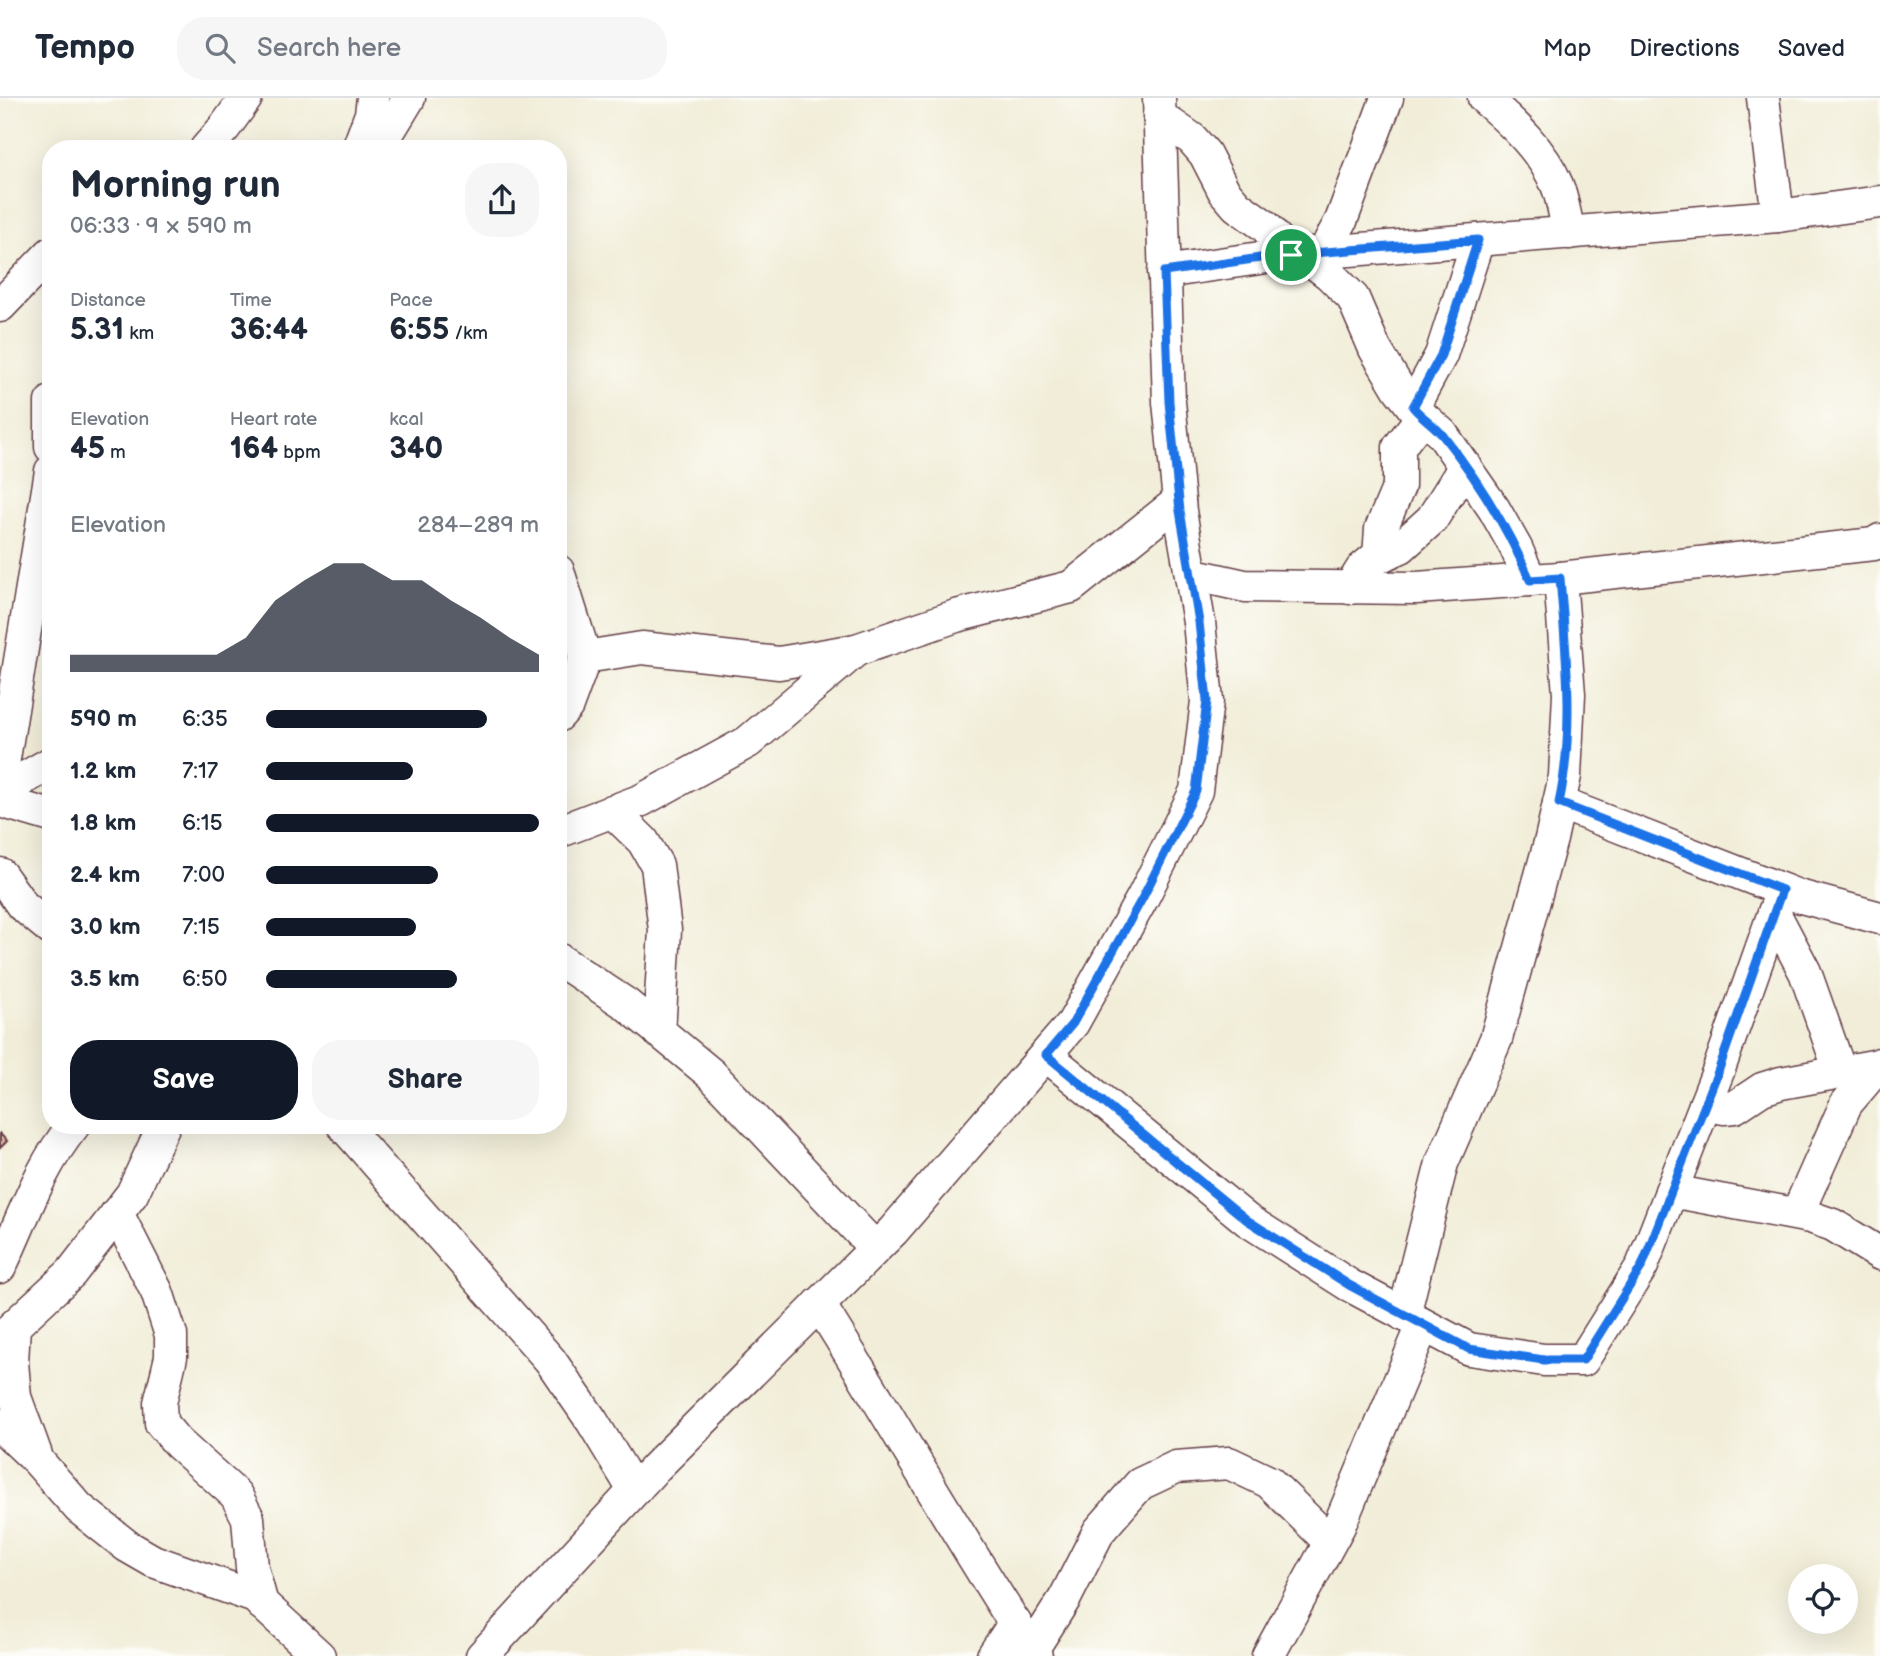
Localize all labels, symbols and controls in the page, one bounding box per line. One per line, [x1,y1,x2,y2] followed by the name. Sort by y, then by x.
[177,17,667,80] search box
[35,28,135,68] text: Tempo
[201,29,239,67] icon: search
[257,33,401,64] text: Search here
[1543,34,1591,63] text: Map
[1629,34,1740,63] text: Directions
[1778,34,1845,63] text: Saved
[70,163,281,208] text: Morning run
[465,163,539,237] button: share
[70,212,252,240] text: 06:33 · 9 × 590 m
[1261,225,1321,285] pin
[1272,236,1310,274] icon: arrive
[70,289,146,312] text: Distance
[230,289,272,312] text: Time
[389,289,433,312] text: Pace
[70,312,124,348] text: 5.31
[230,312,308,348] text: 36:44
[389,312,449,348] text: 6:55
[124,322,154,345] text: km
[449,322,488,345] text: /km
[70,408,149,431] text: Elevation
[230,408,317,431] text: Heart rate
[389,408,423,431] text: kcal
[70,431,105,467] text: 45
[230,431,278,467] text: 164
[389,431,443,467] text: 340
[105,441,126,464] text: m
[278,441,321,464] text: bpm
[70,511,166,539] text: Elevation
[417,511,539,539] text: 284–289 m
[70,705,137,733] text: 590 m
[182,705,228,733] text: 6:35
[70,757,136,785] text: 1.2 km
[182,757,218,785] text: 7:17
[70,809,136,837] text: 1.8 km
[182,809,223,837] text: 6:15
[70,861,140,889] text: 2.4 km
[182,861,225,889] text: 7:00
[70,913,141,941] text: 3.0 km
[182,913,220,941] text: 7:15
[70,965,140,993] text: 3.5 km
[182,965,227,993] text: 6:50
[70,1040,298,1120] button: Save
[312,1040,539,1120] button: Share
[1788,1564,1858,1634] map controls
[1788,1564,1858,1634] button: locate

